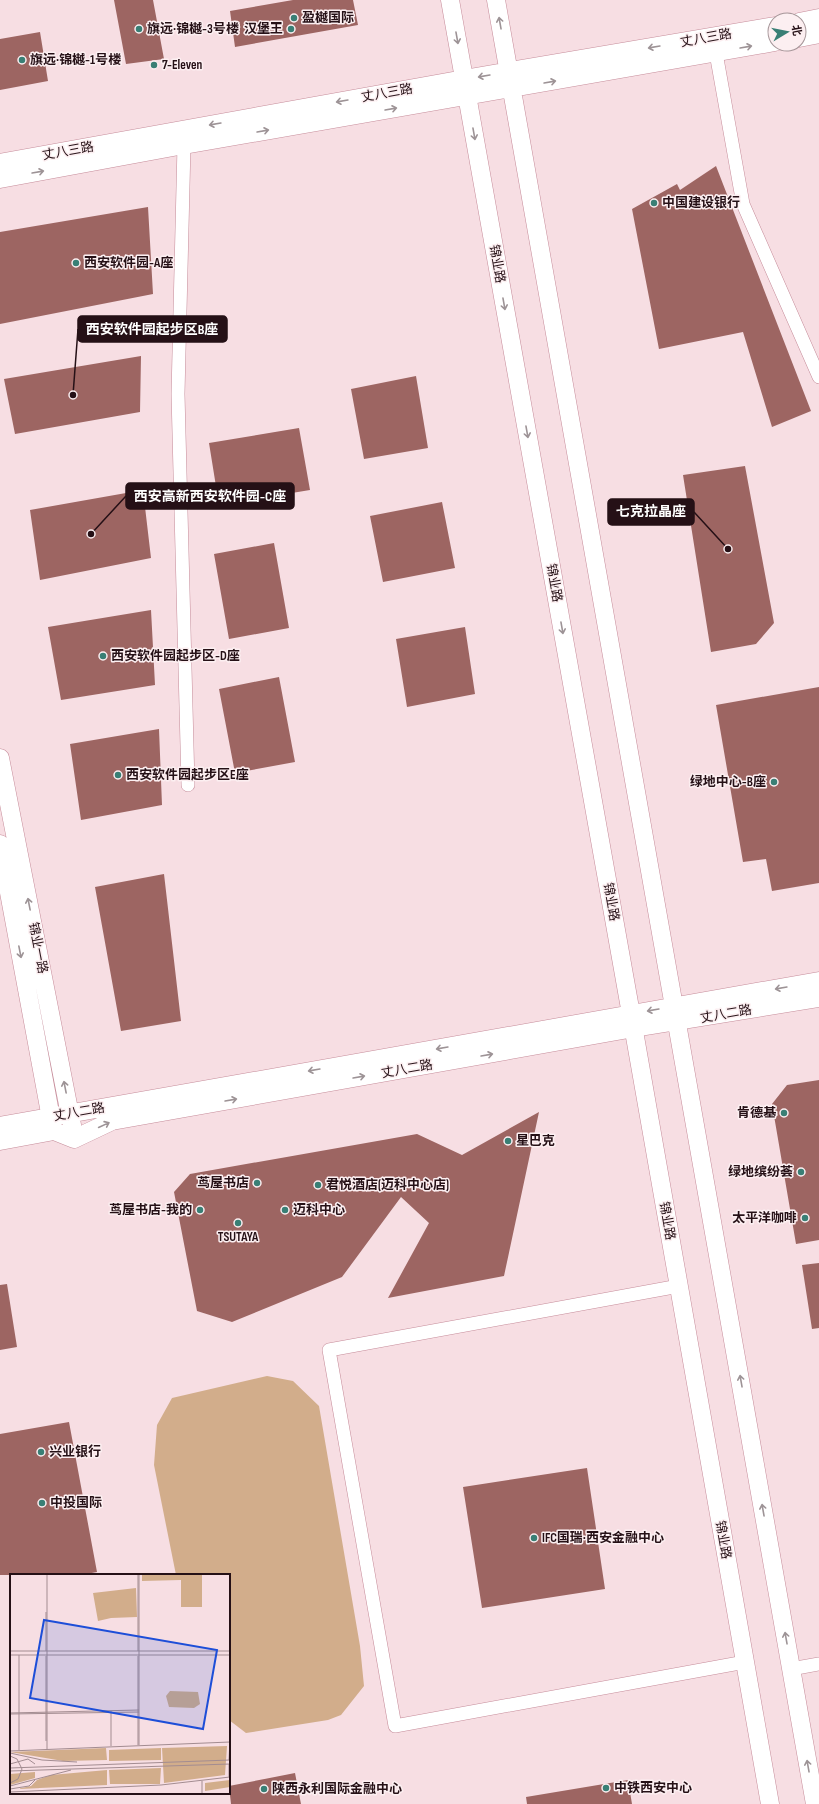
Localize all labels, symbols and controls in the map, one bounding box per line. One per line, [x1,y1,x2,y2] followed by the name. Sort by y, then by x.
[302,10,354,26] place label: 盈樾国际
[767,12,807,52] north arrow
[289,13,299,23] marker: 盈樾国际
[496,17,504,30] one-way arrow
[147,21,239,37] place label: 旗远·锦樾-3号楼
[244,21,283,37] place label: 汉堡王
[134,24,144,34] marker: 旗远·锦樾-3号楼
[286,24,296,34] marker: 汉堡王
[789,24,804,37] text: 北
[679,26,733,50] street label: 丈八三路
[453,32,461,45] one-way arrow
[648,43,661,51] one-way arrow
[740,43,753,51] one-way arrow
[30,52,121,68] place label: 旗远·锦樾-1号楼
[17,55,27,65] marker: 旗远·锦樾-1号楼
[162,57,203,73] place label: 7-Eleven
[149,60,159,70] marker: 7-Eleven
[478,72,491,80] one-way arrow
[543,78,556,86] one-way arrow
[360,81,414,105] street label: 丈八三路
[336,97,349,105] one-way arrow
[384,105,397,113] one-way arrow
[208,121,221,129] one-way arrow
[256,127,269,135] one-way arrow
[470,127,478,140] one-way arrow
[41,139,95,163] street label: 丈八三路
[31,168,44,176] one-way arrow
[662,195,740,211] place label: 中国建设银行
[649,198,659,208] marker: 中国建设银行
[486,243,508,285] street label: 锦业路
[84,255,173,271] place label: 西安软件园-A座
[71,258,81,268] marker: 西安软件园-A座
[500,297,508,310] one-way arrow
[78,316,227,342] callout: 西安软件园起步区B座
[86,321,218,338] text: 西安软件园起步区B座
[523,425,531,438] one-way arrow
[126,483,294,509] callout: 西安高新西安软件园-C座
[134,488,286,505] text: 西安高新西安软件园-C座
[608,499,694,525] callout: 七克拉晶座
[616,503,686,520] text: 七克拉晶座
[543,562,565,604] street label: 锦业路
[558,622,566,635] one-way arrow
[111,648,240,664] place label: 西安软件园起步区-D座
[98,651,108,661] marker: 西安软件园起步区-D座
[126,767,249,783] place label: 西安软件园起步区E座
[113,770,123,780] marker: 西安软件园起步区E座
[690,774,766,790] place label: 绿地中心-B座
[769,777,779,787] marker: 绿地中心-B座
[600,881,622,923] street label: 锦业路
[25,898,33,911] one-way arrow
[25,921,51,975] street label: 锦业一路
[16,945,24,958] one-way arrow
[774,984,787,992] one-way arrow
[699,1002,753,1026] street label: 丈八二路
[646,1007,659,1015] one-way arrow
[436,1044,449,1052] one-way arrow
[480,1050,493,1058] one-way arrow
[380,1057,434,1081] street label: 丈八二路
[308,1066,321,1074] one-way arrow
[352,1073,365,1081] one-way arrow
[61,1081,69,1094] one-way arrow
[224,1096,237,1104] one-way arrow
[52,1100,106,1124] street label: 丈八二路
[737,1105,777,1121] place label: 肯德基
[779,1108,789,1118] marker: 肯德基
[97,1121,109,1128] one-way arrow
[516,1133,555,1149] place label: 星巴克
[503,1136,513,1146] marker: 星巴克
[728,1164,793,1180] place label: 绿地缤纷荟
[796,1167,806,1177] marker: 绿地缤纷荟
[197,1175,249,1191] place label: 茑屋书店
[326,1177,449,1193] place label: 君悦酒店(迈科中心店)
[252,1178,262,1188] marker: 茑屋书店
[313,1180,323,1190] marker: 君悦酒店(迈科中心店)
[656,1200,678,1242] street label: 锦业路
[109,1202,192,1218] place label: 茑屋书店-我的
[293,1202,345,1218] place label: 迈科中心
[195,1205,205,1215] marker: 茑屋书店-我的
[280,1205,290,1215] marker: 迈科中心
[732,1210,797,1226] place label: 太平洋咖啡
[800,1213,810,1223] marker: 太平洋咖啡
[233,1218,243,1228] marker: TSUTAYA
[218,1229,259,1245] place label: TSUTAYA
[736,1375,744,1388] one-way arrow
[49,1444,101,1460] place label: 兴业银行
[36,1447,46,1457] marker: 兴业银行
[50,1495,102,1511] place label: 中投国际
[37,1498,47,1508] marker: 中投国际
[759,1503,767,1516] one-way arrow
[712,1519,734,1561] street label: 锦业路
[542,1530,664,1546] place label: IFC国瑞·西安金融中心
[529,1533,539,1543] marker: IFC国瑞·西安金融中心
[10,1574,230,1794] inset map
[781,1631,789,1644] one-way arrow
[804,1759,812,1772] one-way arrow
[614,1780,692,1796] place label: 中铁西安中心
[272,1781,402,1797] place label: 陕西永利国际金融中心
[601,1783,611,1793] marker: 中铁西安中心
[259,1784,269,1794] marker: 陕西永利国际金融中心

